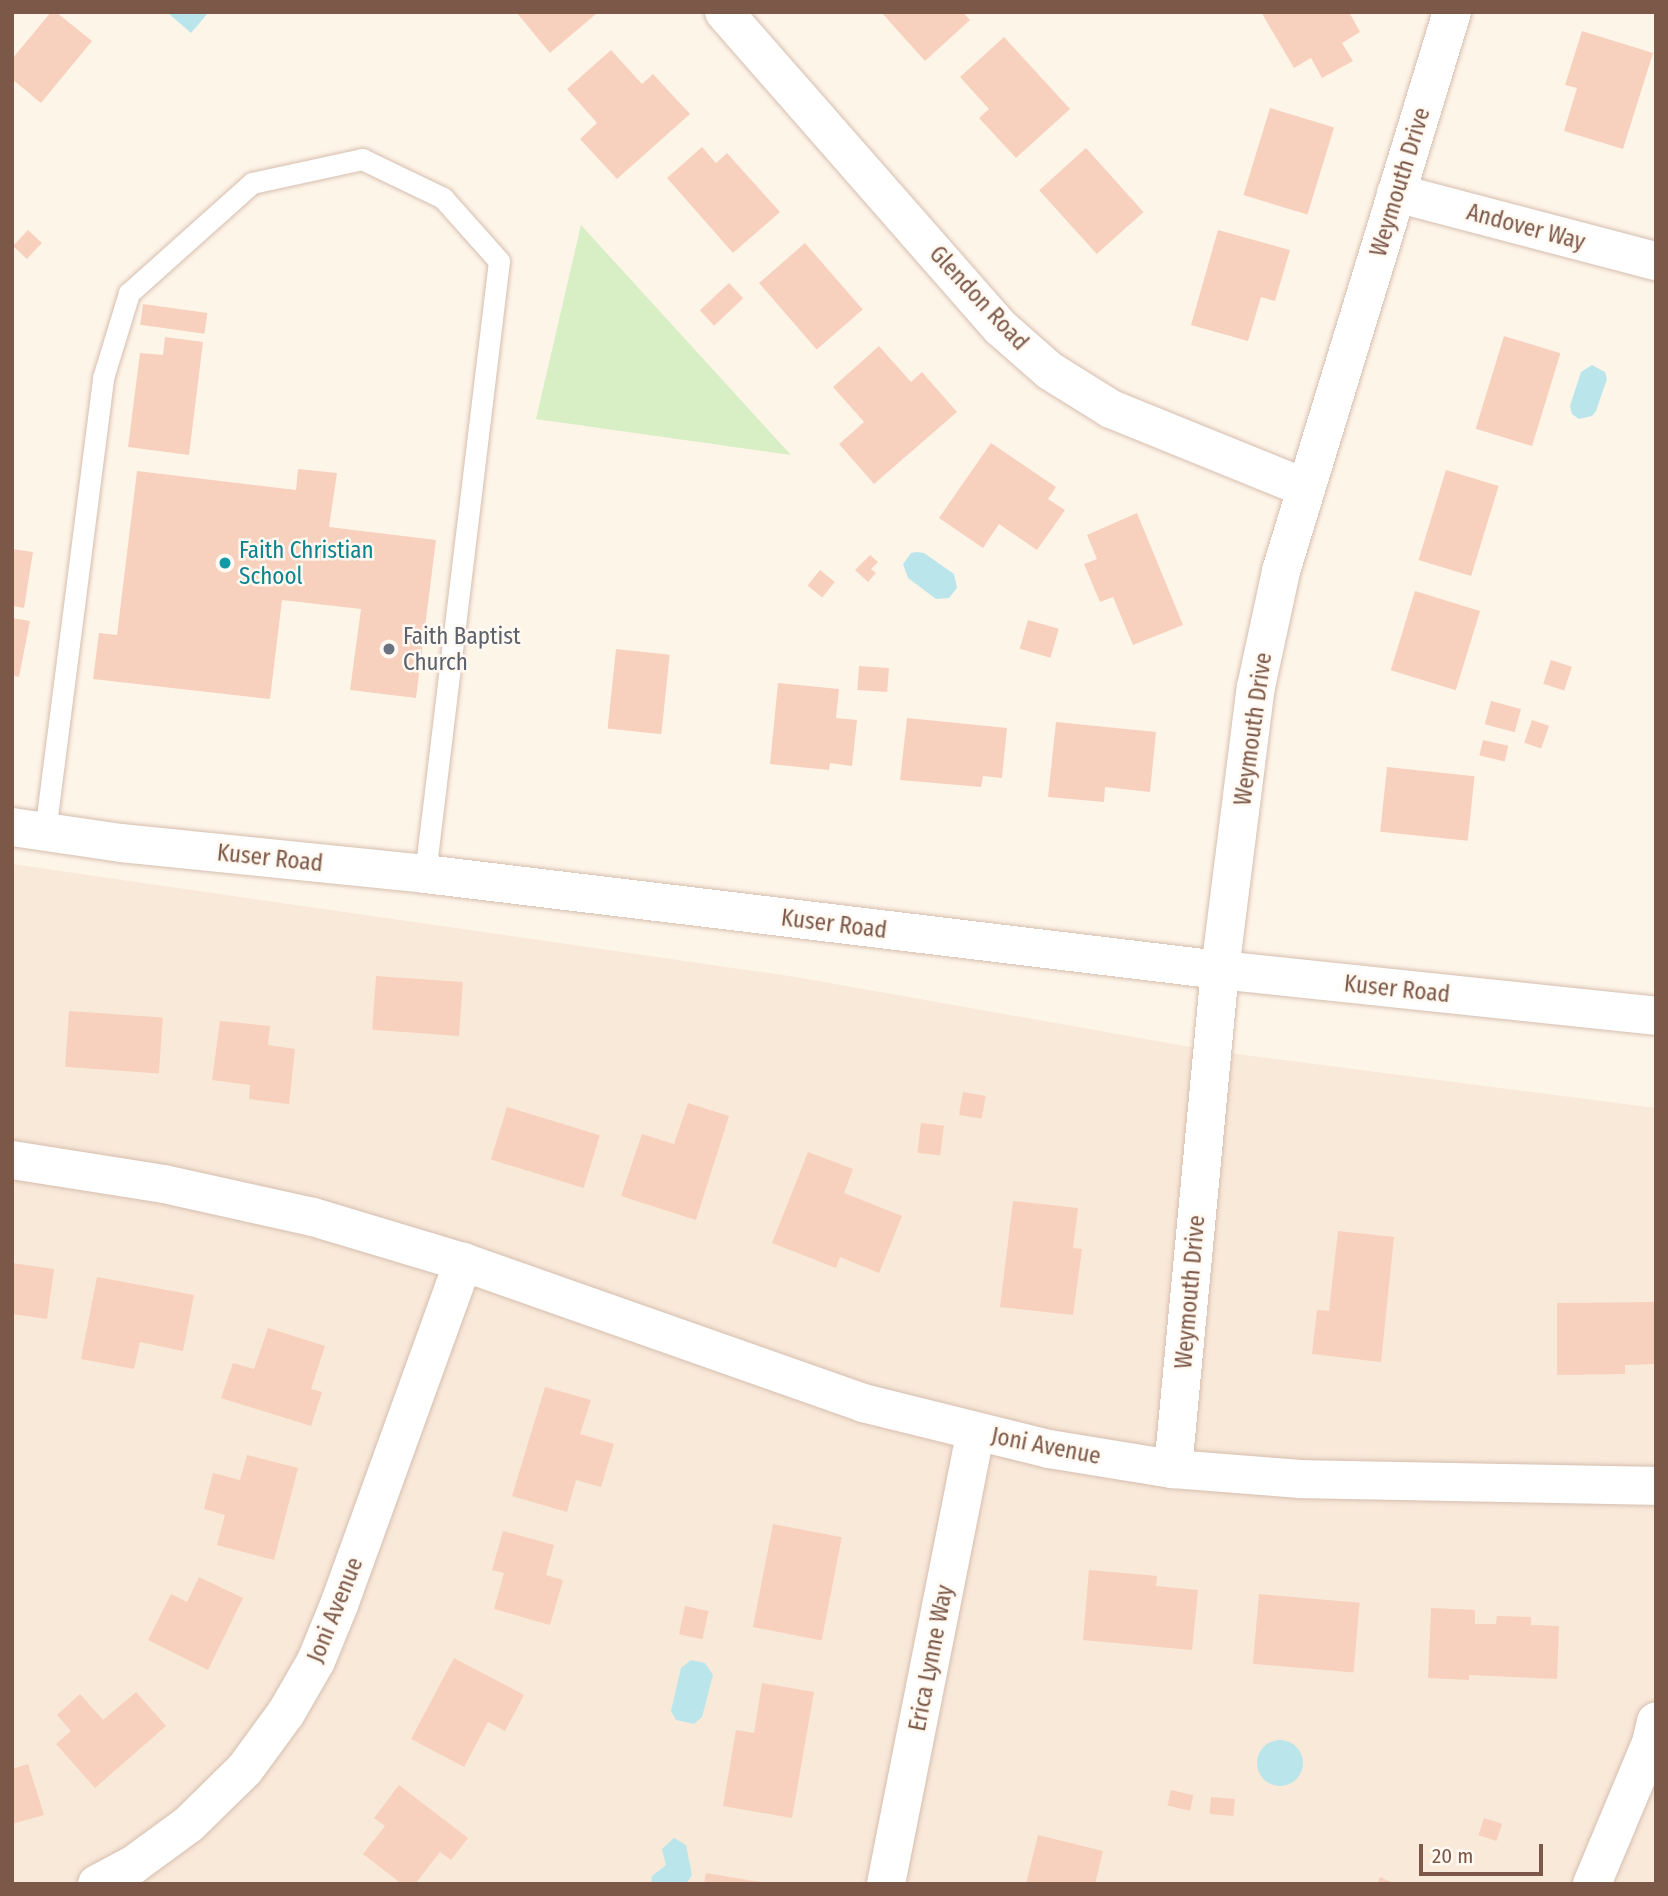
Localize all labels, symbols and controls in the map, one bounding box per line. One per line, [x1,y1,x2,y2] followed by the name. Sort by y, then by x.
[1364,104,1436,260] street label: Weymouth Drive
[1464,198,1588,256] street label: Andover Way
[924,240,1034,356] street label: Glendon Road
[239,536,374,590] place label: Faith Christian School
[217,555,233,571] marker: Faith Christian School
[403,622,521,676] place label: Faith Baptist Church
[381,641,397,657] marker: Faith Baptist Church
[1229,651,1277,807] street label: Weymouth Drive
[216,839,324,877] street label: Kuser Road
[780,904,888,944] street label: Kuser Road
[1343,970,1451,1008] street label: Kuser Road
[1170,1214,1210,1370] street label: Weymouth Drive
[989,1422,1103,1470] street label: Joni Avenue
[301,1553,369,1667] street label: Joni Avenue
[903,1583,959,1733] street label: Erica Lynne Way
[1423,1829,1547,1873] scale bar
[1432,1843,1473,1869] text: 20 m

